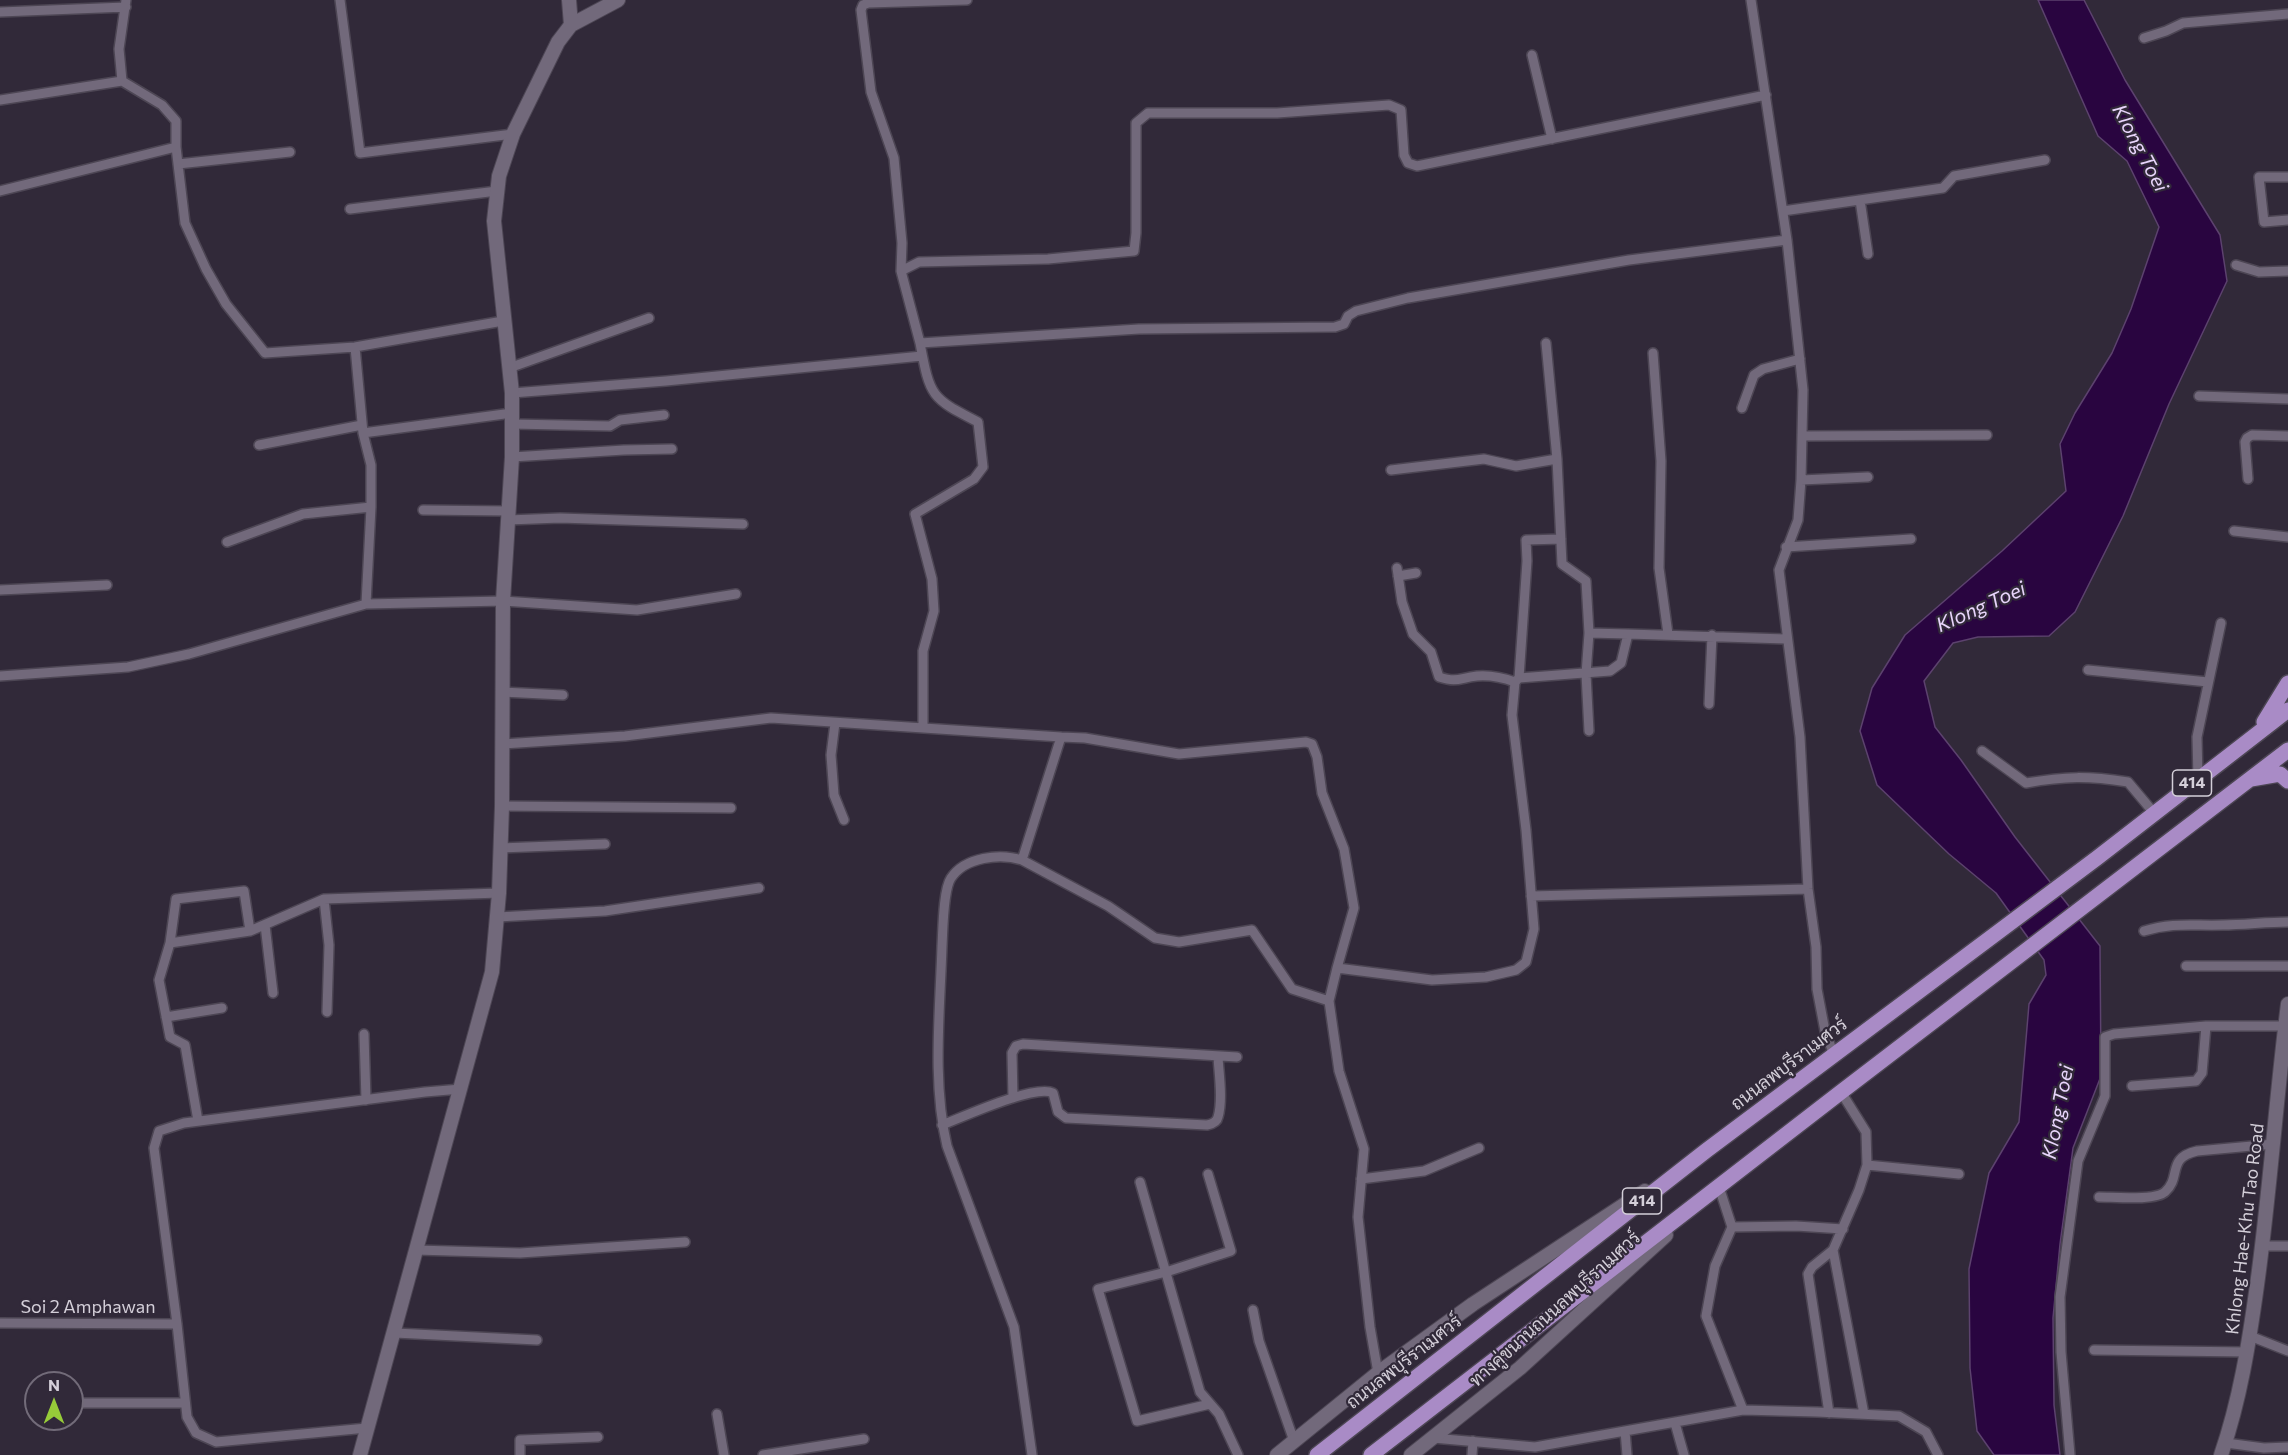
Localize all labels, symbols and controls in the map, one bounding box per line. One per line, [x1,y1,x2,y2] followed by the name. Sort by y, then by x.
[2107,100,2173,196] water label: Klong Toei
[1932,577,2030,637] water label: Klong Toei
[2172,770,2212,796] road number: 414
[1727,1013,1851,1115] street label: ถนนลพบุรีราเมศวร์
[2037,1063,2079,1161] water label: Klong Toei
[2221,1122,2269,1336] street label: Khlong Hae-Khu Tao Road
[1622,1188,1662,1214] road number: 414
[1465,1227,1645,1391] street label: ทางคู่ขนานถนนลพบุรีราเมศวร์
[20,1296,156,1318] street label: Soi 2 Amphawan
[1342,1310,1466,1414] street label: ถนนลพบุรีราเมศวร์
[24,1371,84,1431] north arrow
[48,1375,60,1394] text: N

